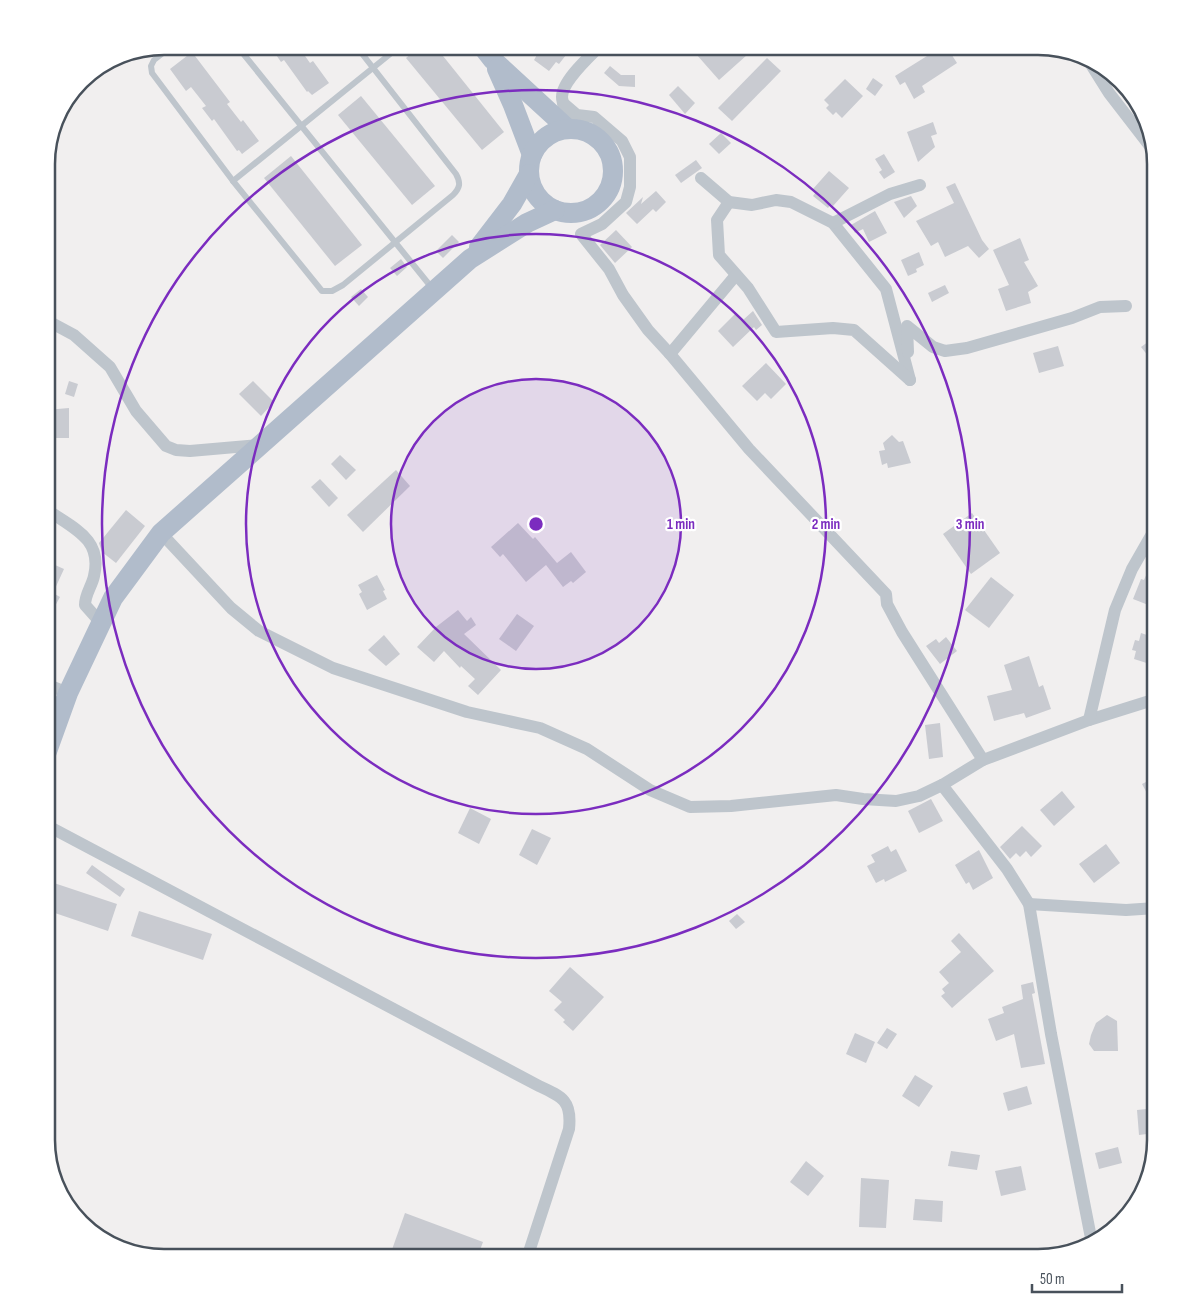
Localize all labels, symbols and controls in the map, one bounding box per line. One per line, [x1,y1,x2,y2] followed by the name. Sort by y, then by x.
[527,515,545,533] centre of rings
[667,515,695,534] text: 1 min
[812,515,840,534] text: 2 min
[956,515,984,534] text: 3 min
[1032,1262,1122,1294] scale bar
[1040,1270,1065,1289] text: 50 m

